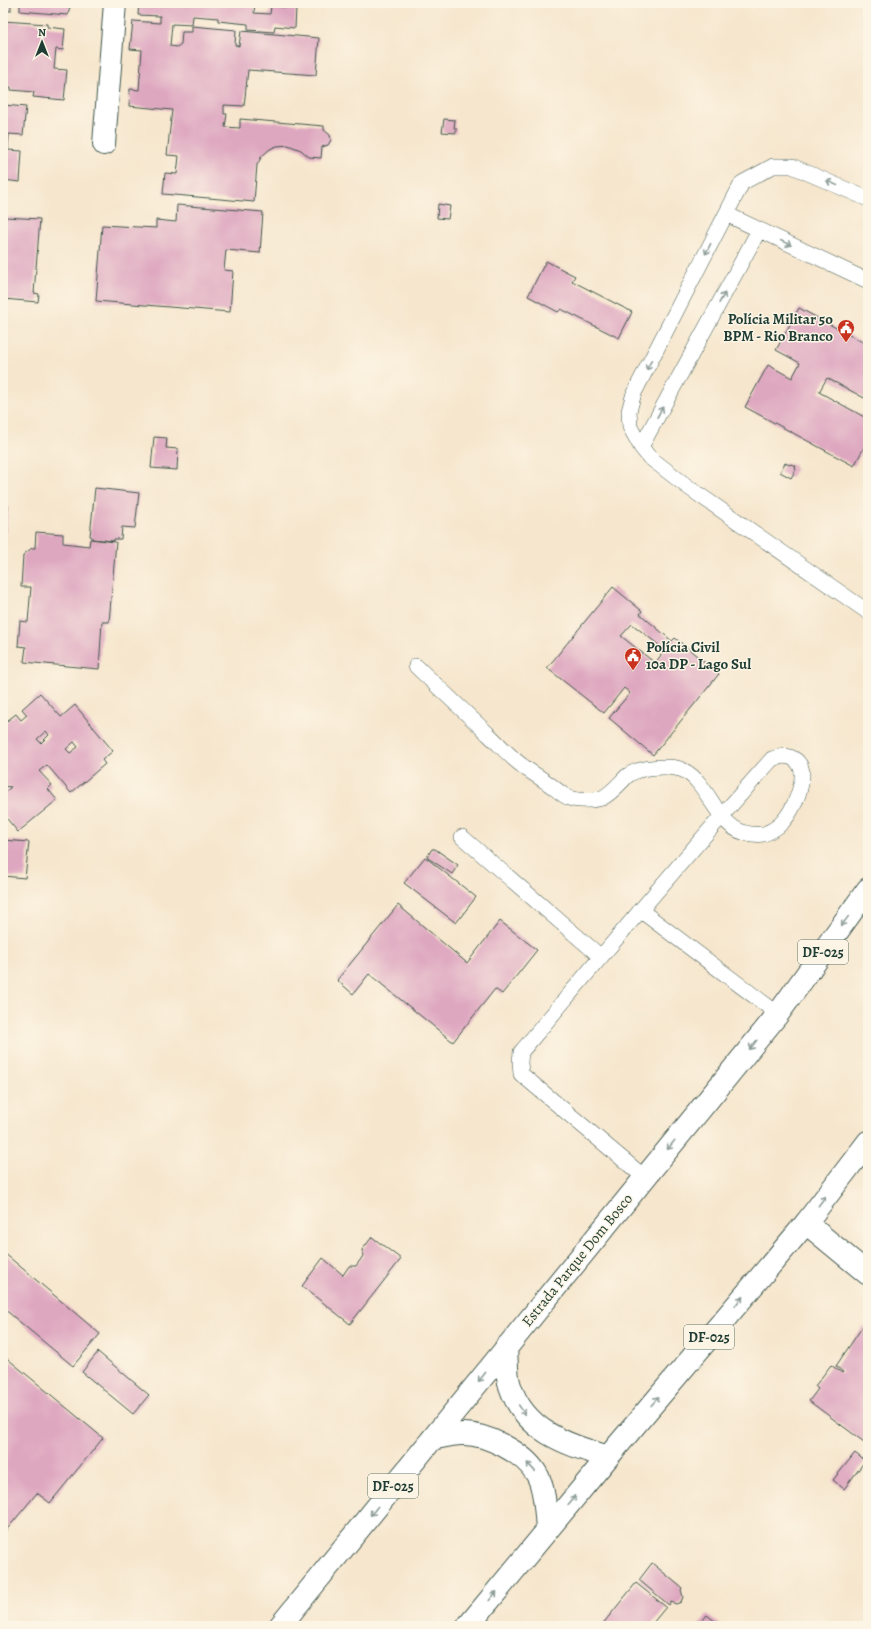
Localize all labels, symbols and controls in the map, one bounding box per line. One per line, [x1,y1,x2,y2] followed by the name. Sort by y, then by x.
[22,22,62,62] north arrow
[38,25,46,40] text: N
[827,179,839,186] one-way arrow
[780,240,792,247] one-way arrow
[704,243,711,255] one-way arrow
[719,292,726,304] one-way arrow
[723,309,833,346] place label: Polícia Militar 5o BPM - Rio Branco
[836,318,856,343] public building icon: Polícia Militar 5o BPM - Rio Branco
[644,358,652,370] one-way arrow
[657,406,664,418] one-way arrow
[646,637,751,674] place label: Polícia Civil 10a DP - Lago Sul
[623,646,643,671] public building icon: Polícia Civil 10a DP - Lago Sul
[841,915,849,926] one-way arrow
[798,940,848,964] road number: DF-025
[749,1039,758,1050] one-way arrow
[666,1140,675,1150] one-way arrow
[517,1189,637,1331] street label: Estrada Parque Dom Bosco
[818,1196,826,1207] one-way arrow
[735,1296,744,1307] one-way arrow
[684,1325,734,1349] road number: DF-025
[477,1372,486,1382] one-way arrow
[651,1395,660,1406] one-way arrow
[519,1404,527,1416] one-way arrow
[526,1462,536,1472] one-way arrow
[368,1474,418,1498] road number: DF-025
[567,1495,576,1506] one-way arrow
[369,1505,378,1516] one-way arrow
[488,1591,497,1601] one-way arrow

